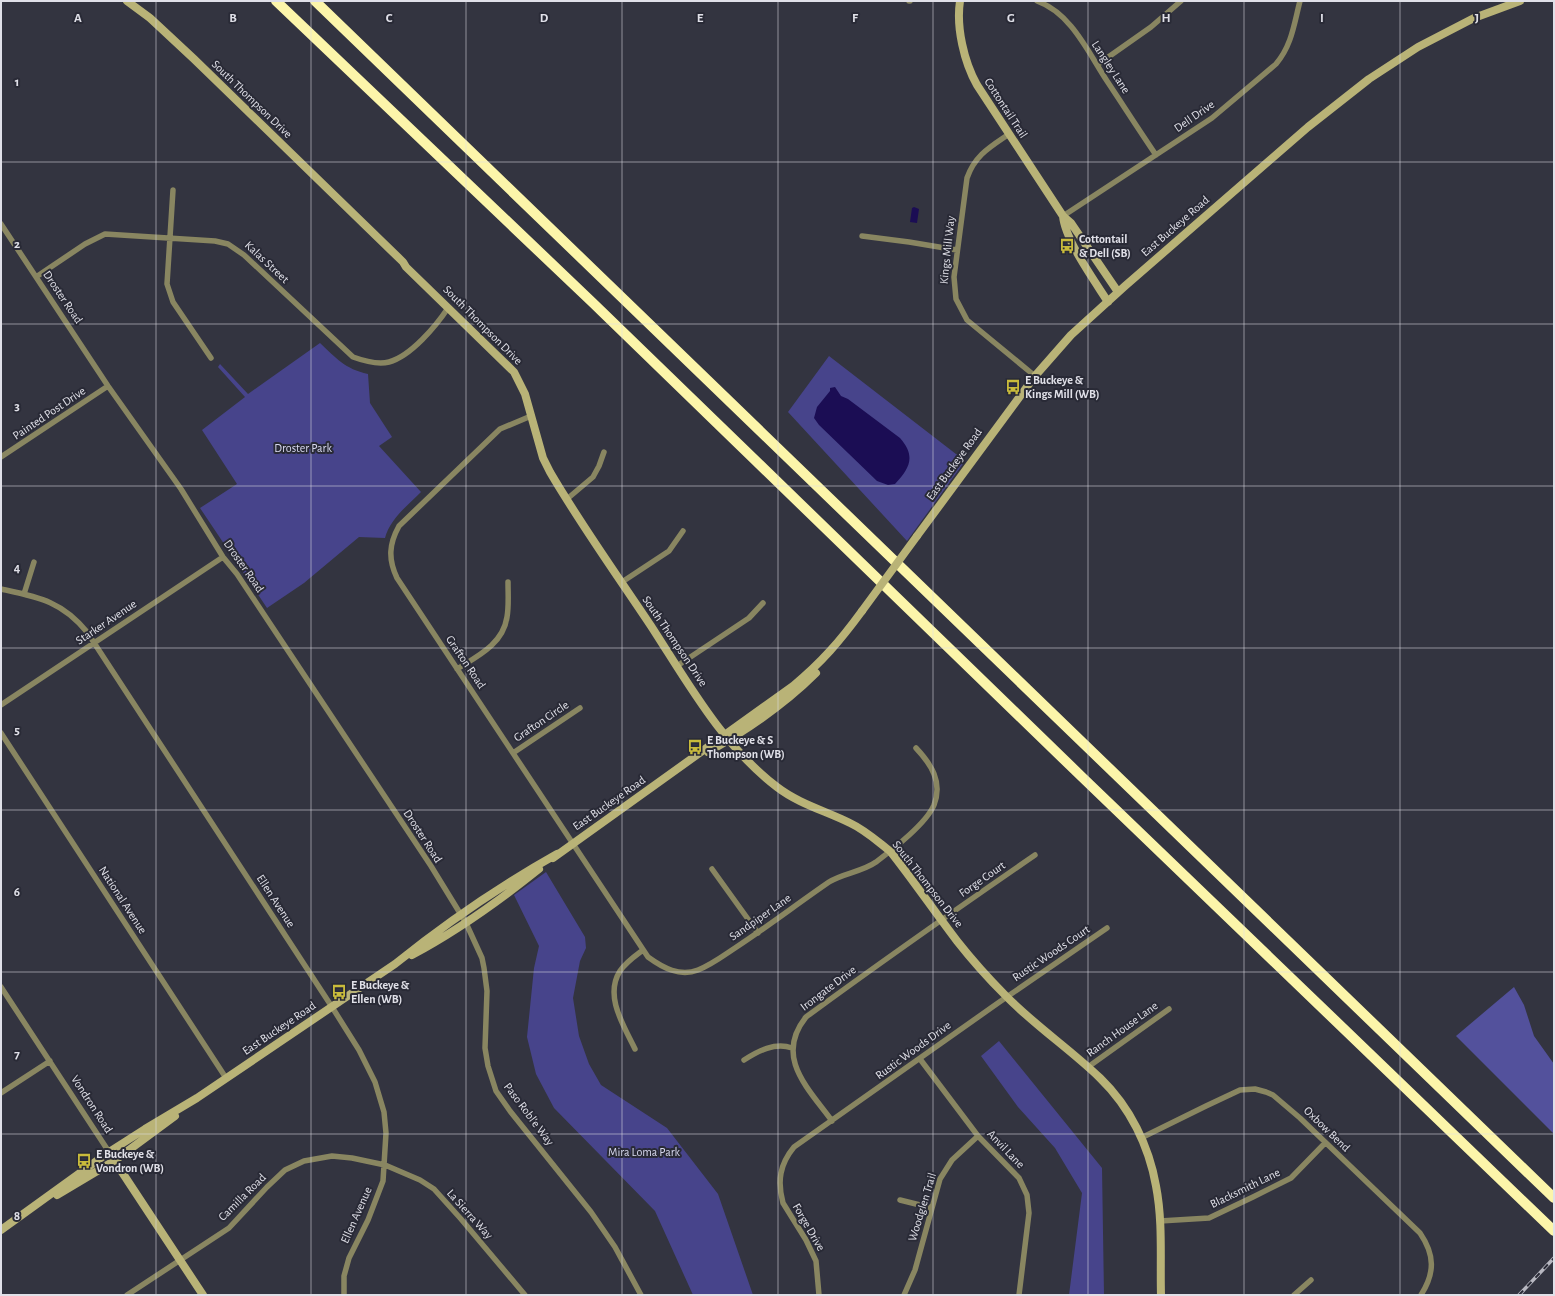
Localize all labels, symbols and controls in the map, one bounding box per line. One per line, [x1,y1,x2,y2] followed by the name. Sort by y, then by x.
[74,12,82,25] text: A
[229,12,237,25] text: B
[386,12,393,25] text: C
[540,12,549,25] text: D
[697,12,704,25] text: E
[852,12,859,25] text: F
[1007,12,1015,25] text: G
[1161,12,1171,25] text: H
[1320,12,1324,25] text: I
[1475,12,1479,25] text: J
[1089,38,1132,96] street label: Langley Lane
[210,58,294,140] street label: South Thompson Drive
[15,76,19,89] text: 1
[982,76,1030,140] street label: Cottontail Trail
[1172,98,1216,134] street label: Dell Drive
[1139,193,1212,259] street label: East Buckeye Road
[937,215,958,285] street label: Kings Mill Way
[1079,233,1131,260] place label: Cottontail & Dell (SB)
[1058,237,1076,255] bus stop icon: Cottontail & Dell (SB)
[14,238,20,251] text: 2
[243,239,291,285] street label: Kalas Street
[41,268,85,326] street label: Droster Road
[441,283,525,367] street label: South Thompson Drive
[1025,374,1100,401] place label: E Buckeye & Kings Mill (WB)
[1004,378,1022,396] bus stop icon: E Buckeye & Kings Mill (WB)
[10,384,88,442] street label: Painted Post Drive
[14,400,20,413] text: 3
[924,426,985,503] street label: East Buckeye Road
[274,442,332,454] park label: Droster Park
[222,538,266,594] street label: Droster Road
[14,562,21,575] text: 4
[640,594,710,688] street label: South Thompson Drive
[73,597,139,647] street label: Starker Avenue
[444,633,488,691] street label: Grafton Road
[511,698,571,744] street label: Grafton Circle
[14,724,20,737] text: 5
[707,734,785,761] place label: E Buckeye & S Thompson (WB)
[686,738,704,756] bus stop icon: E Buckeye & S Thompson (WB)
[570,774,648,833] street label: East Buckeye Road
[401,807,445,865] street label: Droster Road
[891,838,965,930] street label: South Thompson Drive
[957,859,1007,899] street label: Forge Court
[97,864,149,936] street label: National Avenue
[255,872,297,930] street label: Ellen Avenue
[14,886,20,899] text: 6
[727,891,793,943] street label: Sandpiper Lane
[1010,923,1092,983] street label: Rustic Woods Court
[798,963,858,1013] street label: Irongate Drive
[351,979,410,1006] place label: E Buckeye & Ellen (WB)
[330,983,348,1001] bus stop icon: E Buckeye & Ellen (WB)
[240,999,318,1058] street label: East Buckeye Road
[1084,999,1160,1059] street label: Ranch House Lane
[873,1019,953,1081] street label: Rustic Woods Drive
[14,1048,20,1061] text: 7
[69,1073,115,1135] street label: Vondron Road
[501,1081,556,1148] street label: Paso Robl'e Way
[1302,1104,1352,1154] street label: Oxbow Bend
[985,1128,1027,1170] street label: Anvil Lane
[608,1146,681,1158] park label: Mira Loma Park
[96,1148,164,1175] place label: E Buckeye & Vondron (WB)
[75,1152,93,1170] bus stop icon: E Buckeye & Vondron (WB)
[1208,1166,1282,1210] street label: Blacksmith Lane
[216,1171,268,1223] street label: Camilla Road
[906,1171,938,1243] street label: Woodglen Trail
[338,1185,374,1245] street label: Ellen Avenue
[444,1187,495,1242] street label: La Sierra Way
[791,1201,827,1253] street label: Forge Drive
[14,1210,20,1223] text: 8

